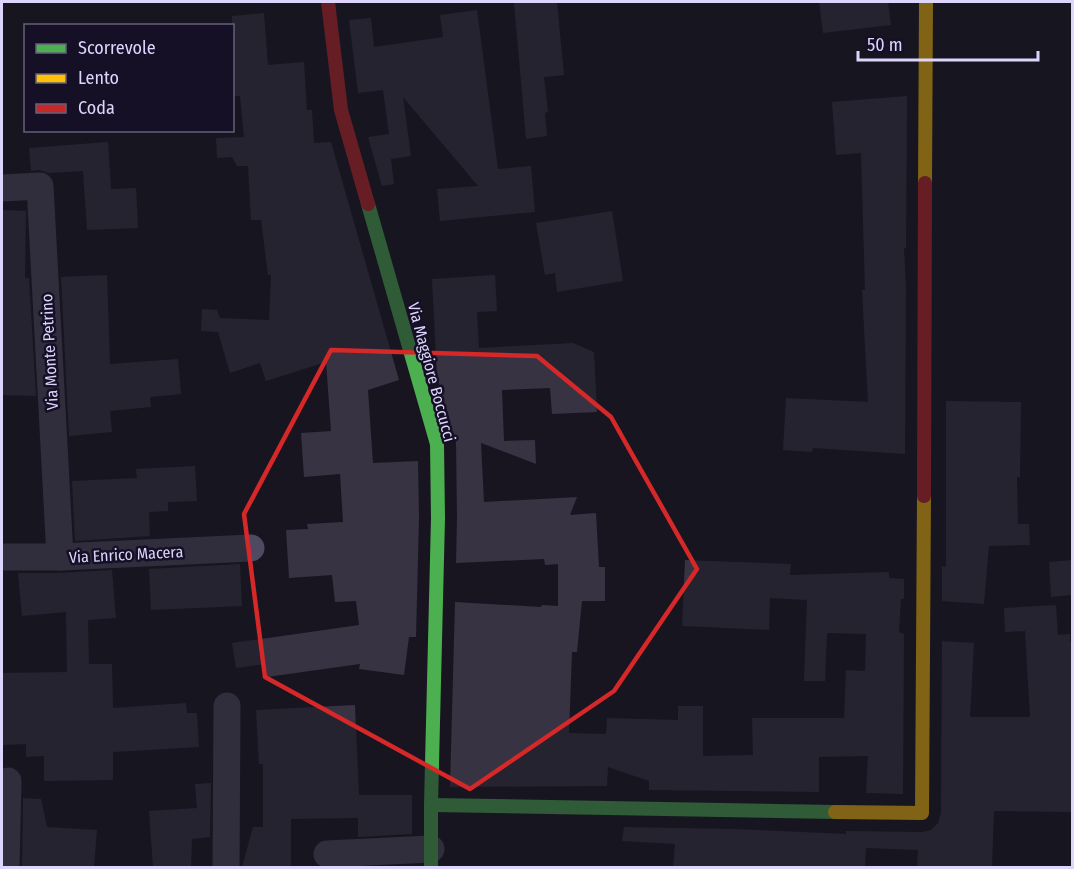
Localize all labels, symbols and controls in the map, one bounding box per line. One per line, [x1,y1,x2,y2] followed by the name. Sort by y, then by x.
[24,24,234,132] legend
[858,24,1038,62] scale bar
[867,34,903,56] text: 50 m
[78,37,156,59] text: Scorrevole
[78,67,119,89] text: Lento
[78,97,115,119] text: Coda
[37,293,62,410] street label: Via Monte Petrino
[404,300,459,444] street label: Via Maggiore Boccucci
[68,542,184,567] street label: Via Enrico Macera

